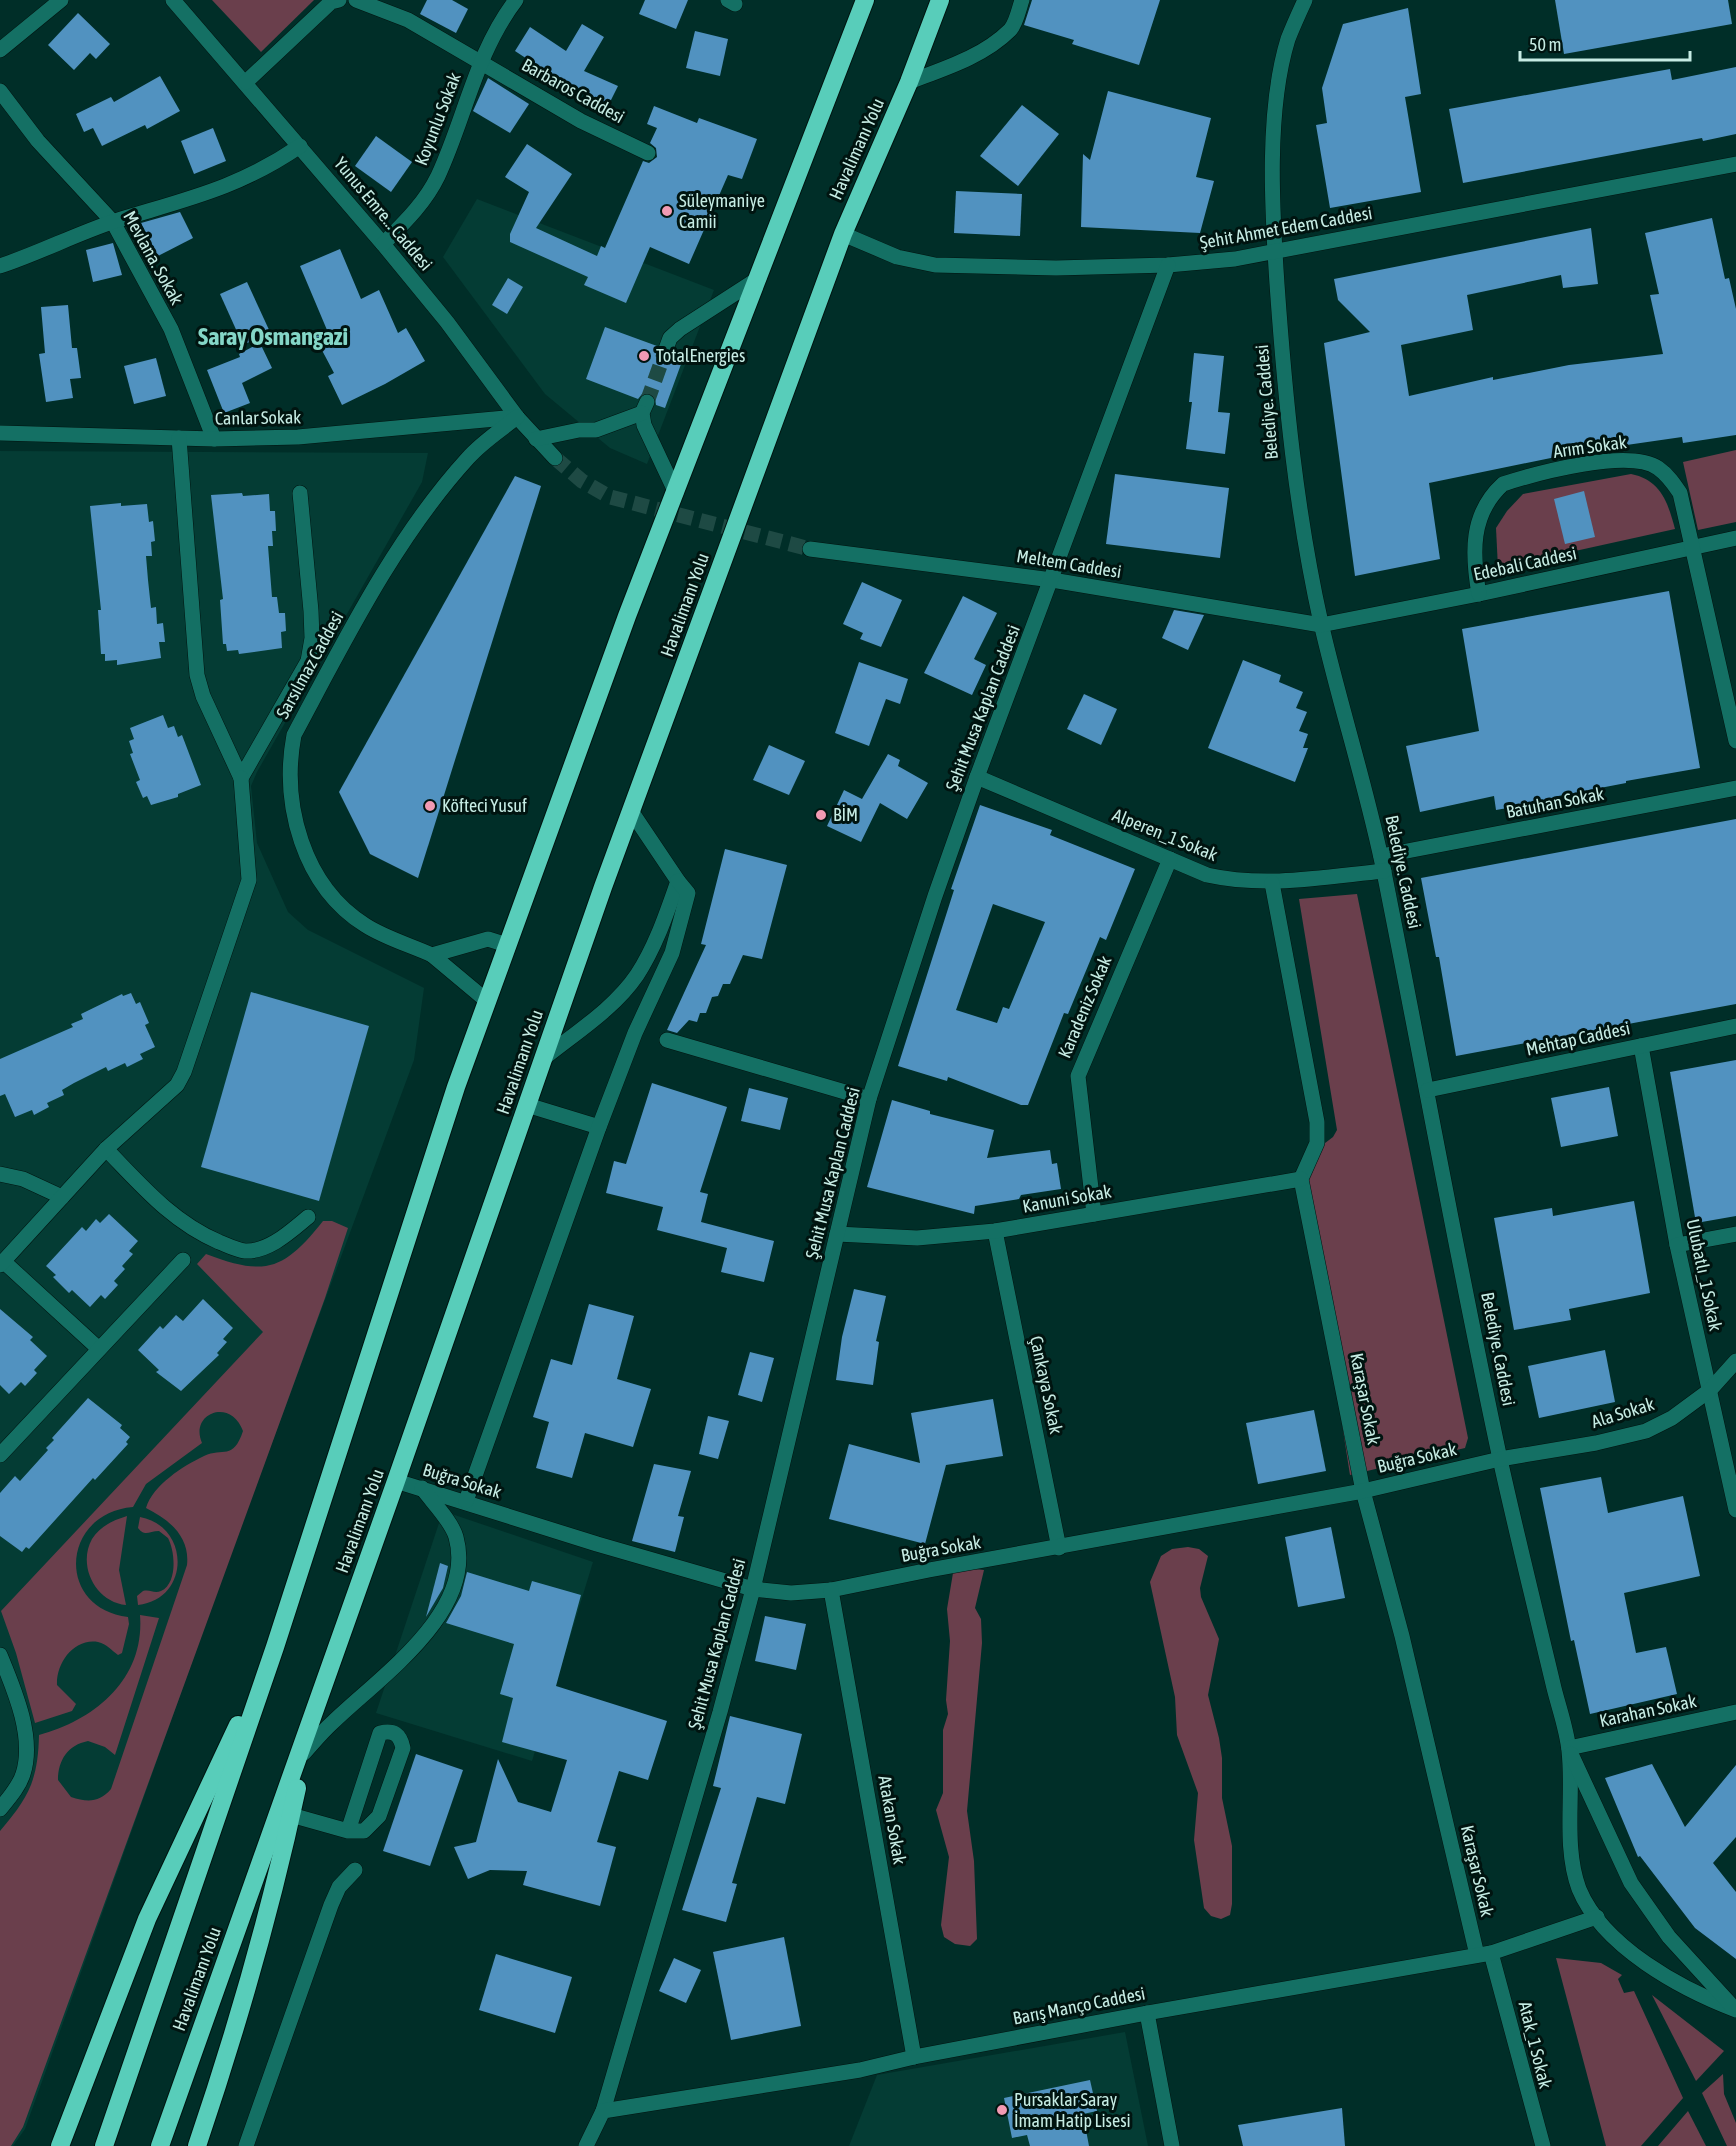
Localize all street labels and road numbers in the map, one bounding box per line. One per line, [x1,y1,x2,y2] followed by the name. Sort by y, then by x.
[518,54,628,127] street label: Barbaros Caddesi
[410,69,465,168] street label: Koyunlu Sokak
[825,95,888,203] street label: Havalimanı Yolu
[330,153,437,275] street label: Yunus Emre... Caddesi
[1198,202,1374,253] street label: Şehit Ahmet Edem Caddesi
[119,207,188,308] street label: Mevlana. Sokak
[1251,344,1282,460] street label: Belediye. Caddesi
[215,406,301,429] street label: Canlar Sokak
[1552,431,1628,462] street label: Arım Sokak
[1471,542,1578,585] street label: Edebali Caddesi
[1015,545,1123,582] street label: Meltem Caddesi
[656,550,713,660] street label: Havalimanı Yolu
[272,608,348,722] street label: Sarsılmaz Caddesi
[941,622,1024,794] street label: Şehit Musa Kaplan Caddesi
[1504,783,1606,822] street label: Batuhan Sokak
[1110,804,1221,865] street label: Alperen_1 Sokak
[1381,813,1426,930] street label: Belediye. Caddesi
[1054,953,1116,1061] street label: Karadeniz Sokak
[492,1007,547,1117] street label: Havalimanı Yolu
[1524,1017,1632,1060] street label: Mehtap Caddesi
[801,1085,864,1261] street label: Şehit Musa Kaplan Caddesi
[1021,1180,1113,1217] street label: Kanuni Sokak
[1682,1217,1727,1333] street label: Ulubatlı_1 Sokak
[1477,1290,1520,1408] street label: Belediye. Caddesi
[1026,1334,1067,1436] street label: Çankaya Sokak
[1346,1351,1385,1447] street label: Karaşar Sokak
[1589,1393,1657,1432] street label: Ala Sokak
[1375,1438,1459,1477] street label: Buğra Sokak
[420,1459,504,1502] street label: Buğra Sokak
[331,1466,388,1576] street label: Havalimanı Yolu
[899,1531,983,1566] street label: Buğra Sokak
[684,1556,749,1732] street label: Şehit Musa Kaplan Caddesi
[1597,1690,1698,1731] street label: Karahan Sokak
[874,1774,911,1866] street label: Atakan Sokak
[1457,1823,1498,1919] street label: Karaşar Sokak
[168,1924,225,2034] street label: Havalimanı Yolu
[1011,1982,1147,2029] street label: Barış Manço Caddesi
[1515,1999,1556,2091] street label: Atak_1 Sokak

